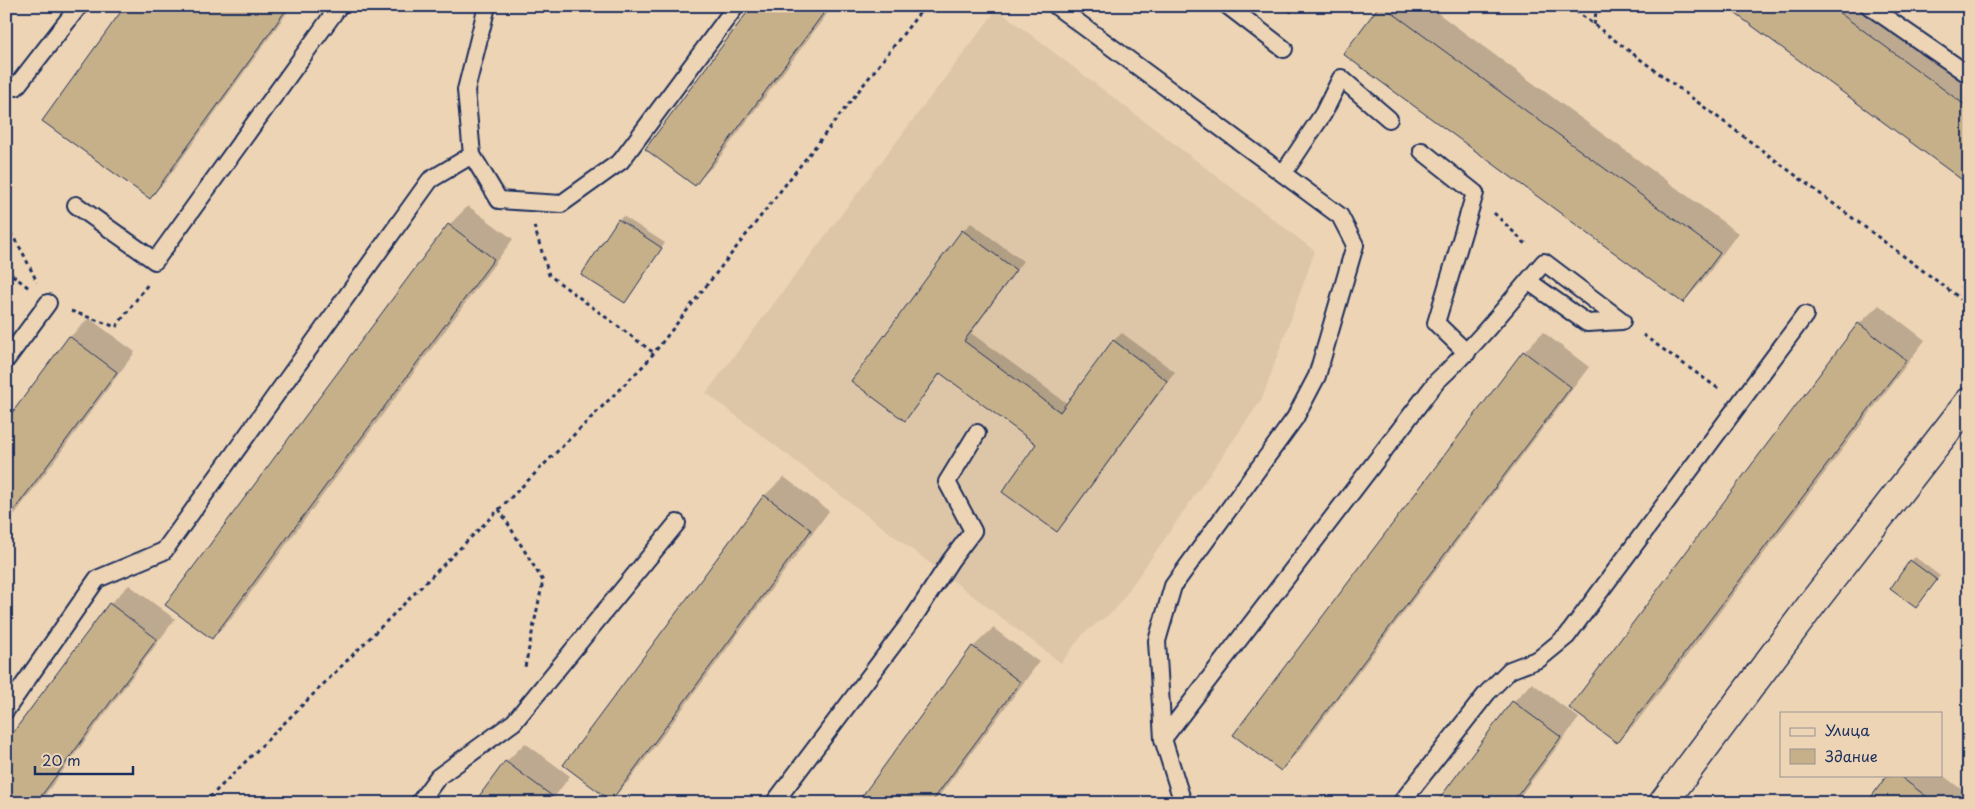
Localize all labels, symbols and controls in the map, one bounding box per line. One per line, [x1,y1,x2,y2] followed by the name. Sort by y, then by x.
[1780,712,1942,776] legend
[1825,718,1870,741] text: Улица
[35,744,132,776] scale bar
[1825,744,1878,767] text: Здание
[42,748,81,771] text: 20 m

